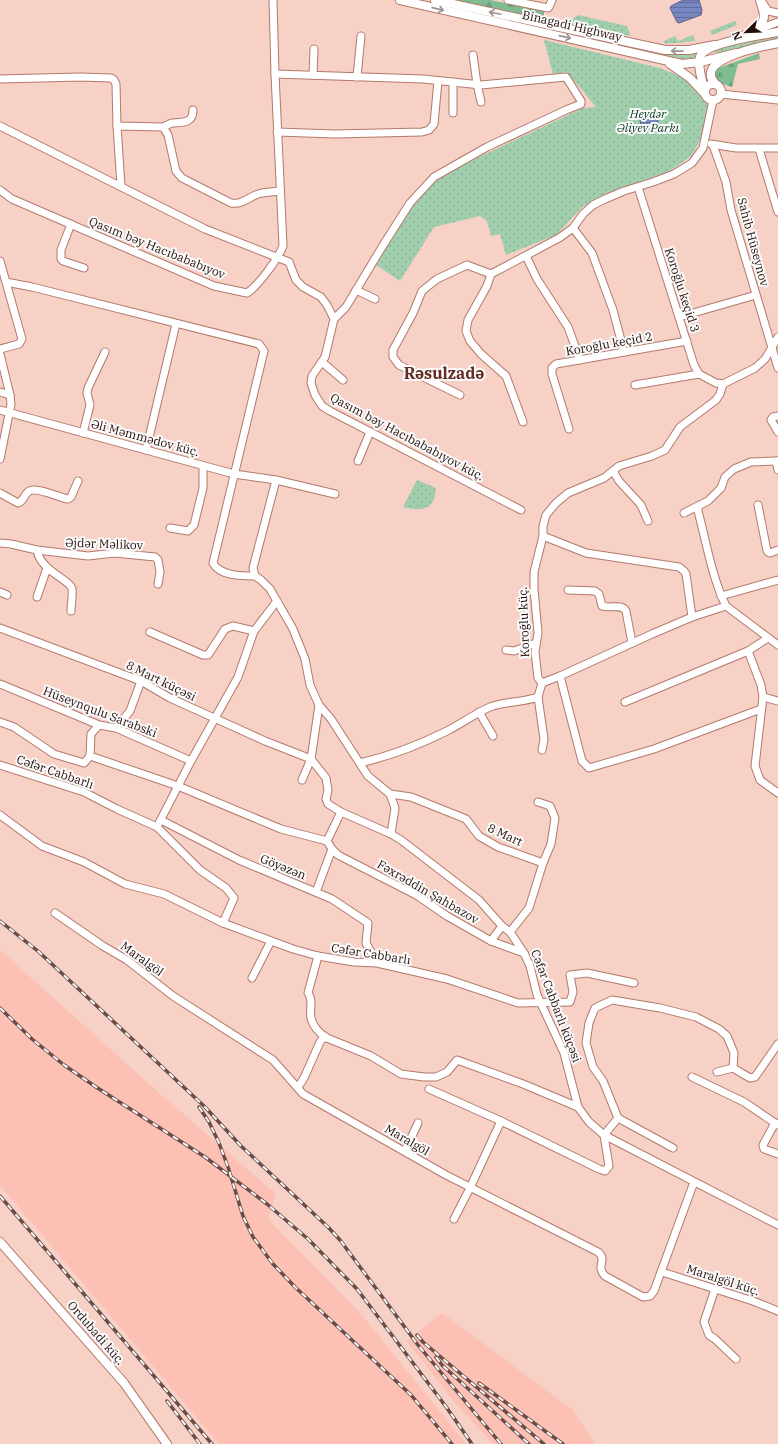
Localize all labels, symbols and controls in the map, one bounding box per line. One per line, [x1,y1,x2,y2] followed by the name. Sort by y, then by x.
[431,5,444,13] one-way arrow
[521,7,624,44] street label: Binagadi Highway
[489,9,502,17] one-way arrow
[726,12,766,52] north arrow
[729,29,745,43] text: N
[558,34,571,41] one-way arrow
[671,47,684,55] one-way arrow
[617,106,680,135] park label: Heydər Əliyev Parkı
[734,196,773,288] street label: Sahib Hüseynov
[87,213,228,282] street label: Qasım bəy Hacıbababıyov
[662,246,703,334] street label: Koroğlu keçid 3
[564,328,654,359] street label: Koroğlu keçid 2
[404,363,484,383] district label: Rəsulzadə
[328,390,487,484] street label: Qasım bəy Hacıbababıyov küç.
[89,416,201,459] street label: Əli Məmmədov küç.
[65,535,144,552] street label: Əjdər Məlikov
[515,586,532,658] street label: Koroğlu küç.
[124,657,199,704] street label: 8 Mart küçəsi
[41,683,159,740] street label: Hüseynqulu Sarabski
[15,751,96,792] street label: Cəfər Cabbarlı
[485,820,525,849] street label: 8 Mart
[258,851,309,883] street label: Göyəzən
[375,856,482,927] street label: Fəxrəddin Şahbazov
[118,938,167,979] street label: Maralgöl
[330,940,412,967] street label: Cəfər Cabbarlı
[528,947,585,1065] street label: Cəfər Cabbarlı küçəsi
[382,1121,433,1159] street label: Maralgöl
[685,1261,761,1298] street label: Maralgöl küç.
[65,1298,128,1368] street label: Ordubadi küç.

